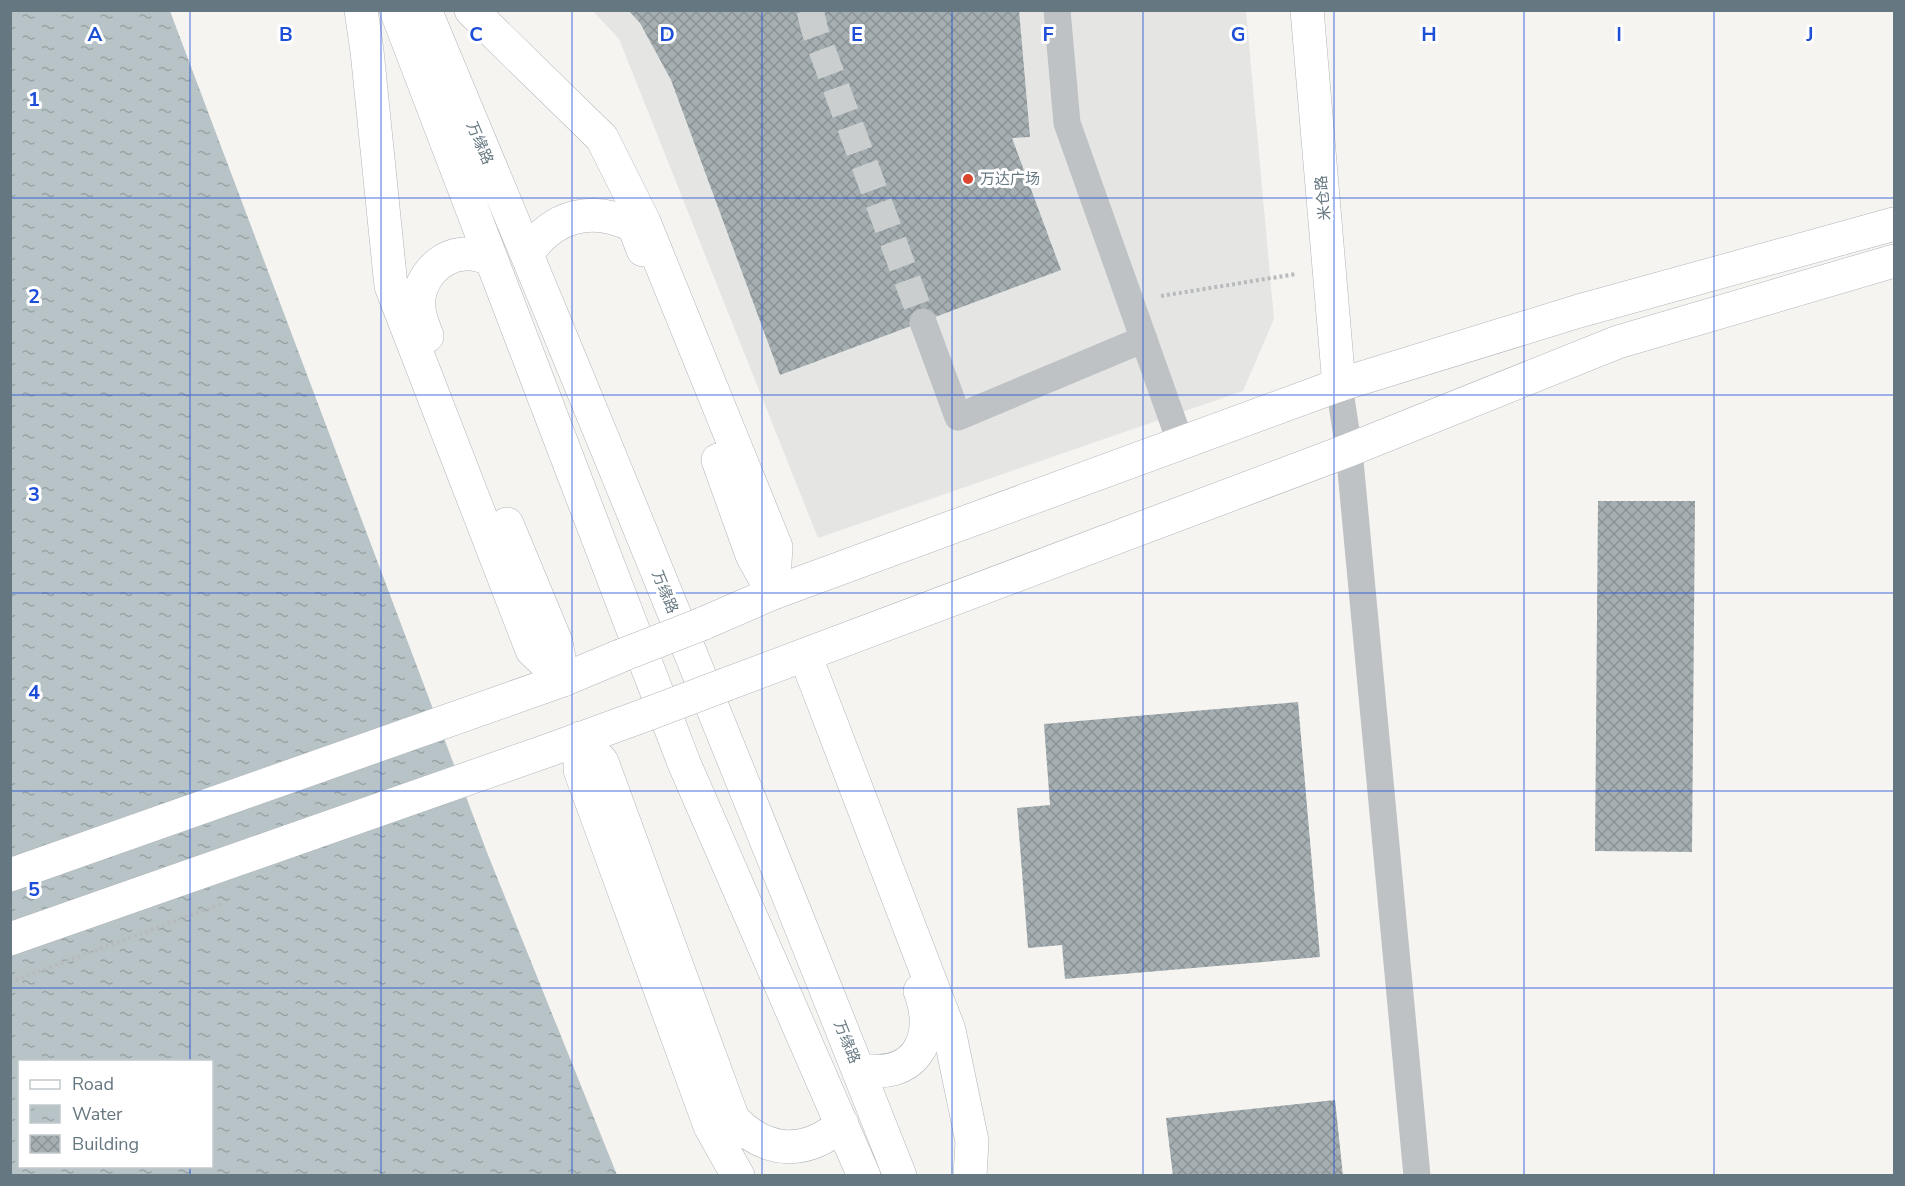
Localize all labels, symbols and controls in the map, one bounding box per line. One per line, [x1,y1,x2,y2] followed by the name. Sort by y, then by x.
[88,21,103,48] text: A
[279,21,293,48] text: B
[469,21,483,48] text: C
[659,21,675,48] text: D
[851,21,863,48] text: E
[1042,21,1054,48] text: F
[1231,21,1245,48] text: G
[1421,21,1437,48] text: H
[1616,21,1622,48] text: I
[1805,21,1814,48] text: J
[28,86,40,113] text: 1
[462,118,498,168] street label: 万缘路
[980,169,1040,189] place label: 万达广场
[961,172,975,186] marker: 万达广场
[1311,175,1335,221] street label: 米仓路
[28,283,40,310] text: 2
[28,481,40,508] text: 3
[647,567,683,617] street label: 万缘路
[28,679,40,706] text: 4
[28,876,40,903] text: 5
[829,1017,865,1067] street label: 万缘路
[18,1060,213,1168] legend
[72,1072,114,1096] text: Road
[72,1102,123,1126] text: Water
[72,1132,139,1156] text: Building

